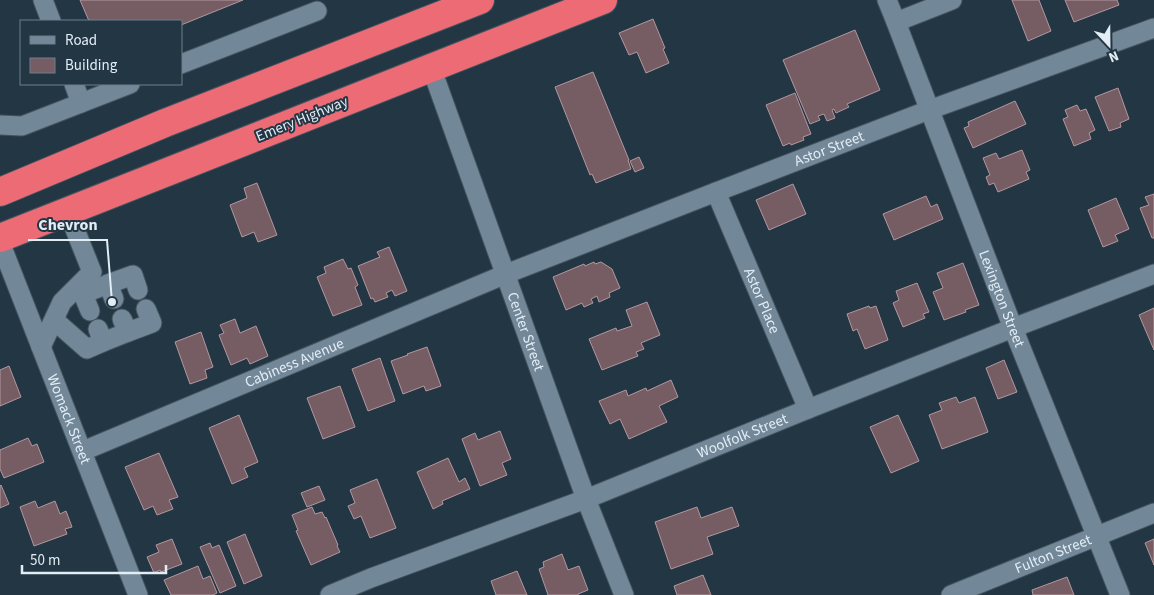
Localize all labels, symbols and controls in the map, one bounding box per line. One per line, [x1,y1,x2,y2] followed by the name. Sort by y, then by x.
[20,20,182,85] legend
[1084,20,1134,70] north arrow
[65,30,97,51] text: Road
[1105,45,1122,67] text: N
[65,55,118,76] text: Building
[253,91,351,147] street label: Emery Highway
[791,126,867,172] street label: Astor Street
[28,209,107,240] callout: Chevron
[38,214,98,236] text: Chevron
[974,247,1030,350] street label: Lexington Street
[739,264,785,337] street label: Astor Place
[502,289,550,374] street label: Center Street
[241,333,347,393] street label: Cabiness Avenue
[42,371,96,467] street label: Womack Street
[694,408,791,463] street label: Woolfolk Street
[1011,529,1094,579] street label: Fulton Street
[22,542,166,574] scale bar
[30,550,60,571] text: 50 m

